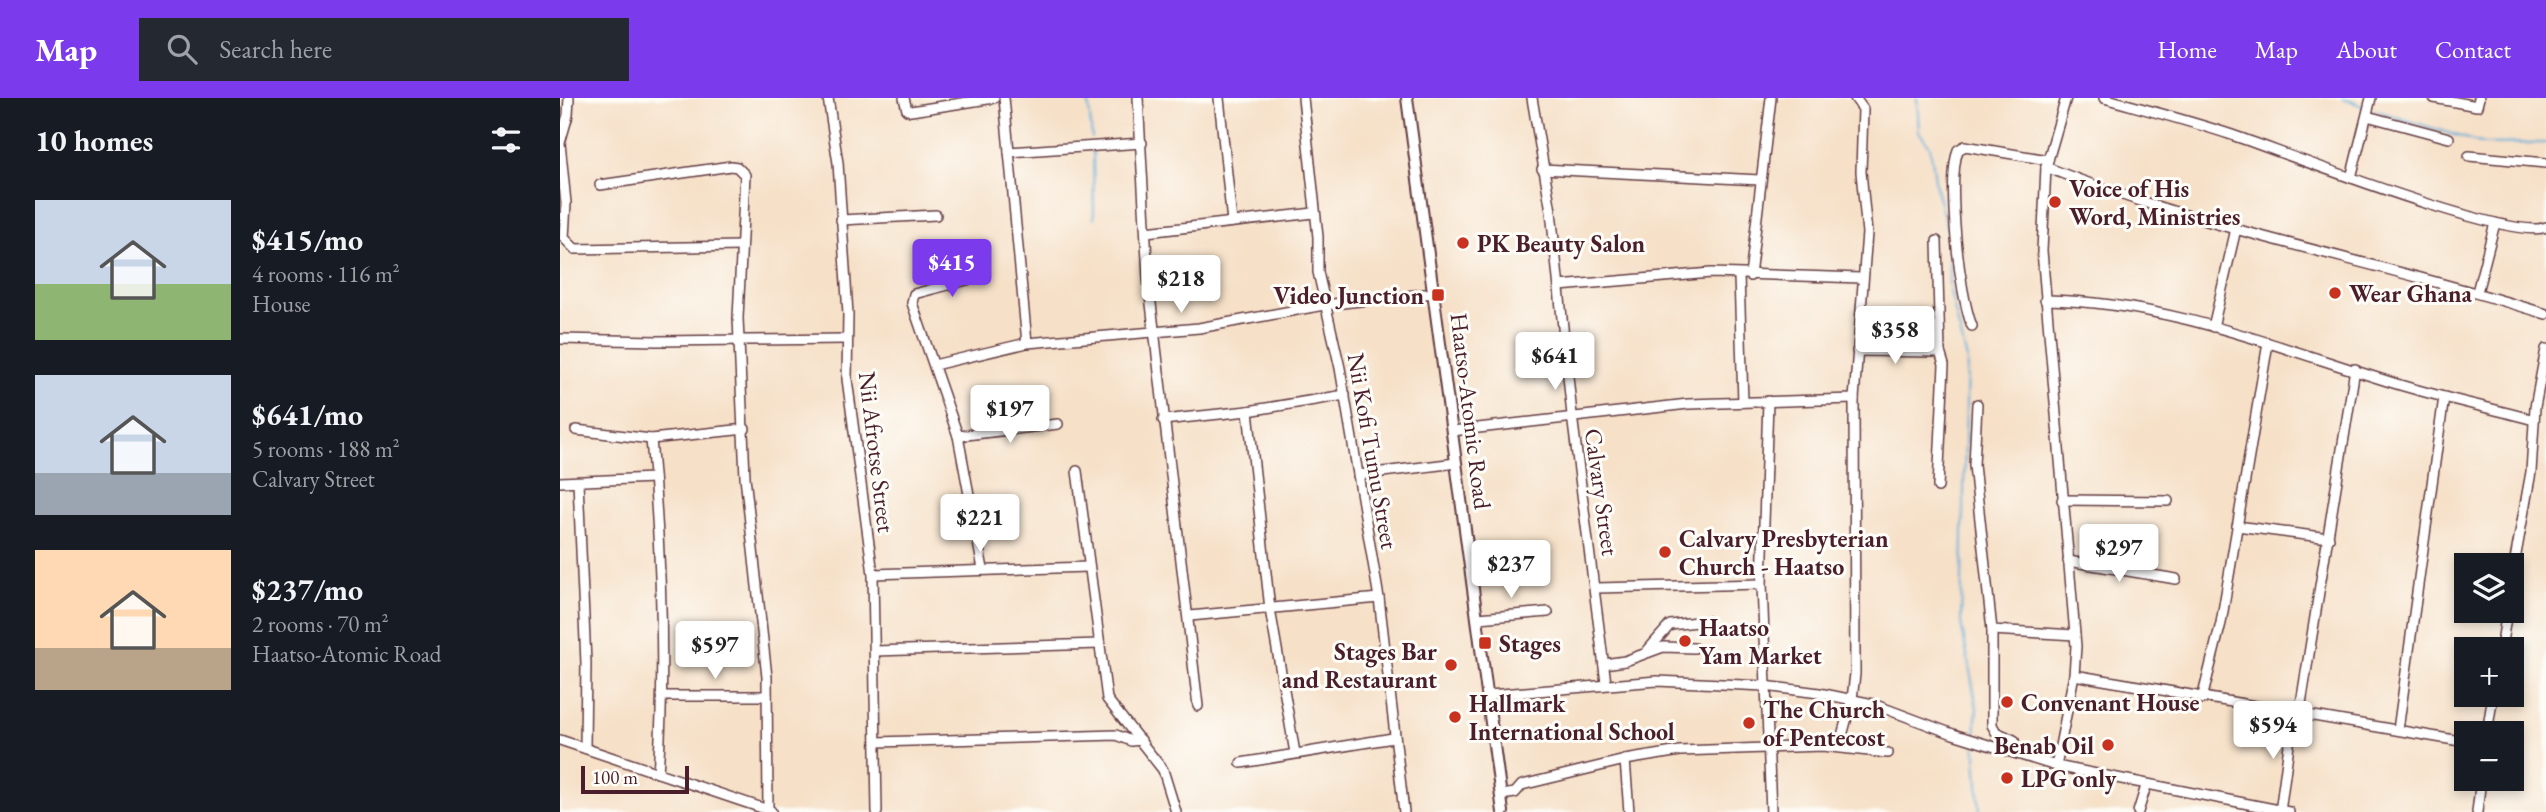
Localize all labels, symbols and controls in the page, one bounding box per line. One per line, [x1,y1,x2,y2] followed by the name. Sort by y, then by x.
[139,18,629,81] search box
[35,28,97,71] text: Map
[163,30,201,68] icon: search
[219,32,332,66] text: Search here
[2157,34,2217,65] text: Home
[2255,34,2298,65] text: Map
[2336,34,2397,65] text: About
[2435,34,2511,65] text: Contact
[35,121,153,160] text: 10 homes
[487,121,525,159] icon: filters
[2069,173,2240,232] place label: Voice of His Word, Ministries
[2047,194,2063,210] marker: Voice of His Word, Ministries
[252,220,363,259] text: $415/mo
[91,228,175,312] icon: home
[1477,228,1645,260] place label: PK Beauty Salon
[1455,235,1471,251] marker: PK Beauty Salon
[911,240,993,299] pin: $415
[928,247,976,277] text: $415
[1140,256,1222,315] pin: $218
[252,259,400,289] text: 4 rooms · 116 m²
[1157,263,1205,293] text: $218
[2349,278,2473,309] place label: Wear Ghana
[1273,280,1424,311] place label: Video Junction
[2327,285,2343,301] marker: Wear Ghana
[1430,287,1446,303] marker: Video Junction
[252,289,311,319] text: House
[1854,306,1936,366] pin: $358
[1444,311,1499,512] street label: Haatso-Atomic Road
[1871,314,1919,344] text: $358
[1514,332,1596,392] pin: $641
[1531,340,1579,370] text: $641
[1340,351,1406,552] street label: Nii Kofi Tumu Street
[852,370,902,535] street label: Nii Afrotse Street
[969,386,1051,445] pin: $197
[986,393,1034,423] text: $197
[252,395,363,434] text: $641/mo
[91,403,175,487] icon: home
[1578,426,1626,558] street label: Calvary Street
[252,434,400,464] text: 5 rooms · 188 m²
[252,464,375,494] text: Calvary Street
[939,494,1021,554] pin: $221
[956,502,1004,532] text: $221
[1679,523,1889,582] place label: Calvary Presbyterian Church - Haatso
[2078,524,2160,584] pin: $297
[2095,532,2143,562] text: $297
[1470,540,1552,600] pin: $237
[1657,544,1673,560] marker: Calvary Presbyterian Church - Haatso
[1487,548,1535,578] text: $237
[2454,553,2524,791] map controls
[2454,553,2524,623] button: layers
[252,570,363,609] text: $237/mo
[91,578,175,662] icon: home
[252,609,389,639] text: 2 rooms · 70 m²
[1699,612,1822,671] place label: Haatso Yam Market
[674,622,756,681] pin: $597
[1499,628,1561,660] place label: Stages
[691,629,739,659] text: $597
[1677,633,1693,649] marker: Haatso Yam Market
[1477,635,1493,651] marker: Stages
[1282,636,1437,695] place label: Stages Bar and Restaurant
[2454,637,2524,707] button: +
[252,639,441,669] text: Haatso-Atomic Road
[1443,657,1459,673] marker: Stages Bar and Restaurant
[2021,687,2199,718] place label: Convenant House
[1469,688,1675,747] place label: Hallmark International School
[1763,694,1886,753] place label: The Church of Pentecost
[1999,694,2015,710] marker: Convenant House
[2232,702,2314,761] pin: $594
[1447,709,1463,725] marker: Hallmark International School
[2249,709,2297,739] text: $594
[1741,715,1757,731] marker: The Church of Pentecost
[2454,721,2524,791] button: −
[1994,730,2094,761] place label: Benab Oil
[2100,737,2116,753] marker: Benab Oil
[581,763,690,795] scale bar
[2021,763,2117,795] place label: LPG only
[592,765,638,790] text: 100 m
[1999,770,2015,786] marker: LPG only

